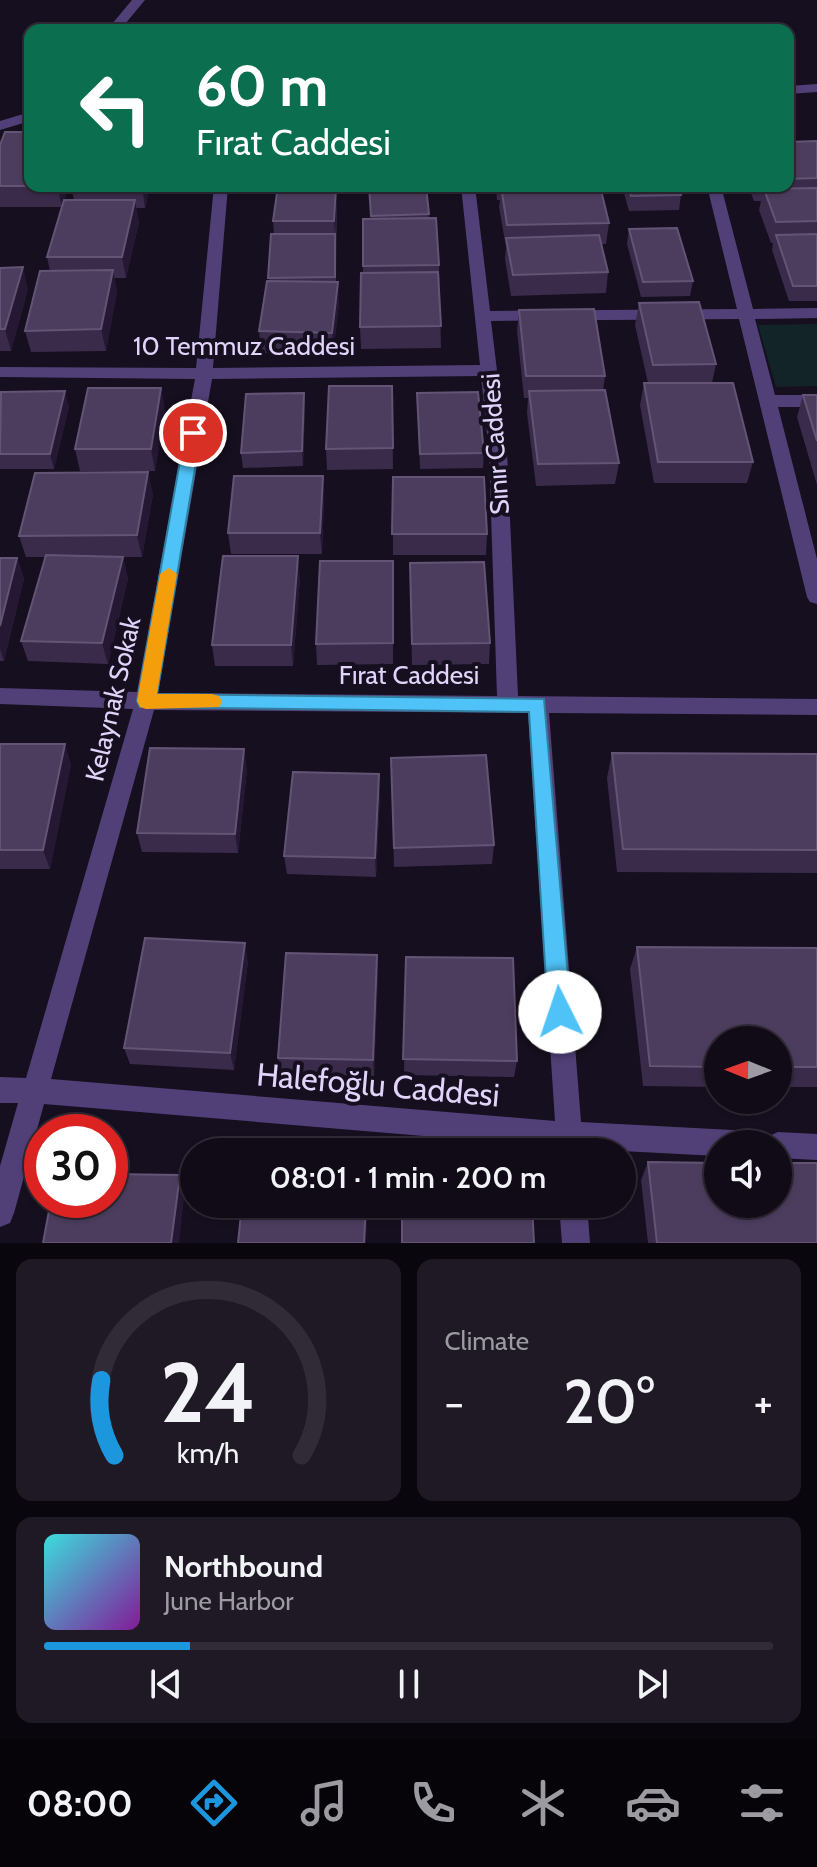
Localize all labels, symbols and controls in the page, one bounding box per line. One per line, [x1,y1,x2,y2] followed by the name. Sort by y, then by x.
[196,52,328,120] text: 60 m
[64,56,168,160] icon: left
[196,120,391,164] text: Fırat Caddesi
[133,330,355,362] street label: 10 Temmuz Caddesi
[474,372,516,516] street label: Sınır Caddesi
[159,399,227,467] pin
[171,411,215,455] icon: arrive
[79,613,148,784] street label: Kelaynak Sokak
[339,659,479,691] street label: Fırat Caddesi
[518,970,602,1054] position arrow
[704,1026,792,1114] north arrow
[704,1026,792,1218] map controls
[255,1054,501,1115] street label: Halefoğlu Caddesi
[24,1114,128,1218] speed limit sign: 30
[704,1130,792,1218] button: sound
[270,1159,546,1196] text: 08:01 · 1 min · 200 m
[445,1325,529,1357] text: Climate
[160,1342,256,1443] text: 24
[563,1365,654,1438] text: 20°
[445,1376,464,1429] text: −
[754,1376,773,1429] text: +
[177,1435,240,1470] text: km/h
[164,1548,323,1585] text: Northbound
[164,1585,293,1617] text: June Harbor
[144,1662,188,1706] icon: previous
[387,1662,431,1706] icon: pause
[630,1662,674,1706] icon: next
[186,1775,242,1831] icon: directions
[296,1775,352,1831] icon: music
[405,1775,461,1831] icon: phone
[515,1775,571,1831] icon: climate
[625,1775,681,1831] icon: car
[734,1775,790,1831] icon: filters
[27,1781,133,1825] text: 08:00

